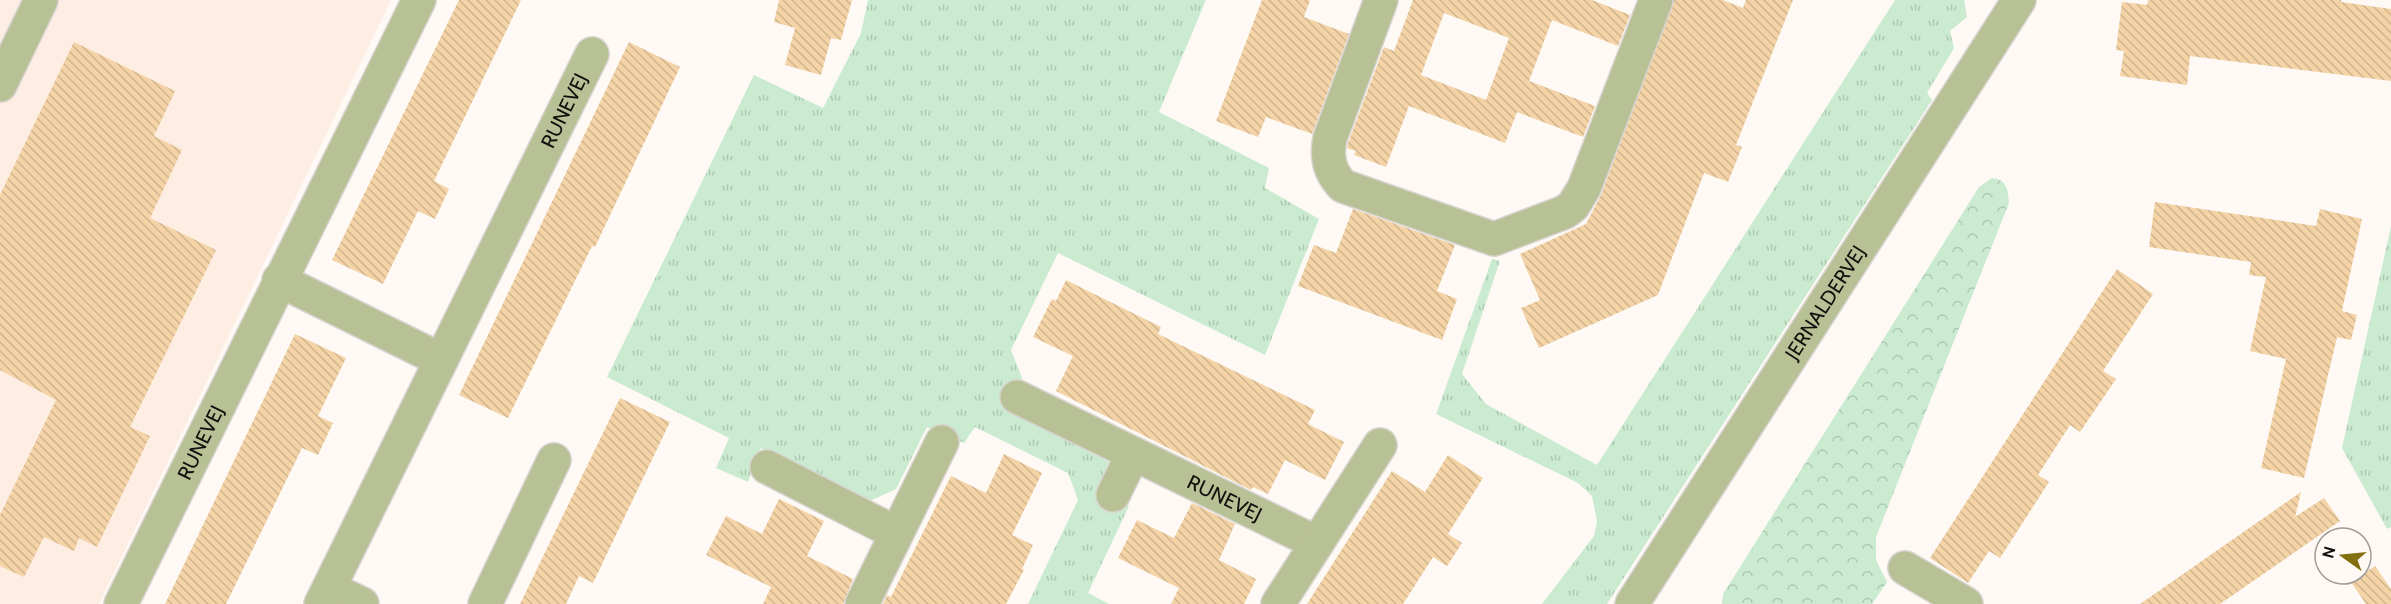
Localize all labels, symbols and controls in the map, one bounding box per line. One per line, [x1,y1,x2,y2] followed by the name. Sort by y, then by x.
[536,69,593,152] street label: RUNEVEJ
[1779,241,1871,365] street label: JERNALDERVEJ
[172,401,229,484] street label: RUNEVEJ
[1183,470,1266,526] street label: RUNEVEJ
[2313,526,2373,586] north arrow
[2318,544,2340,560] text: N

